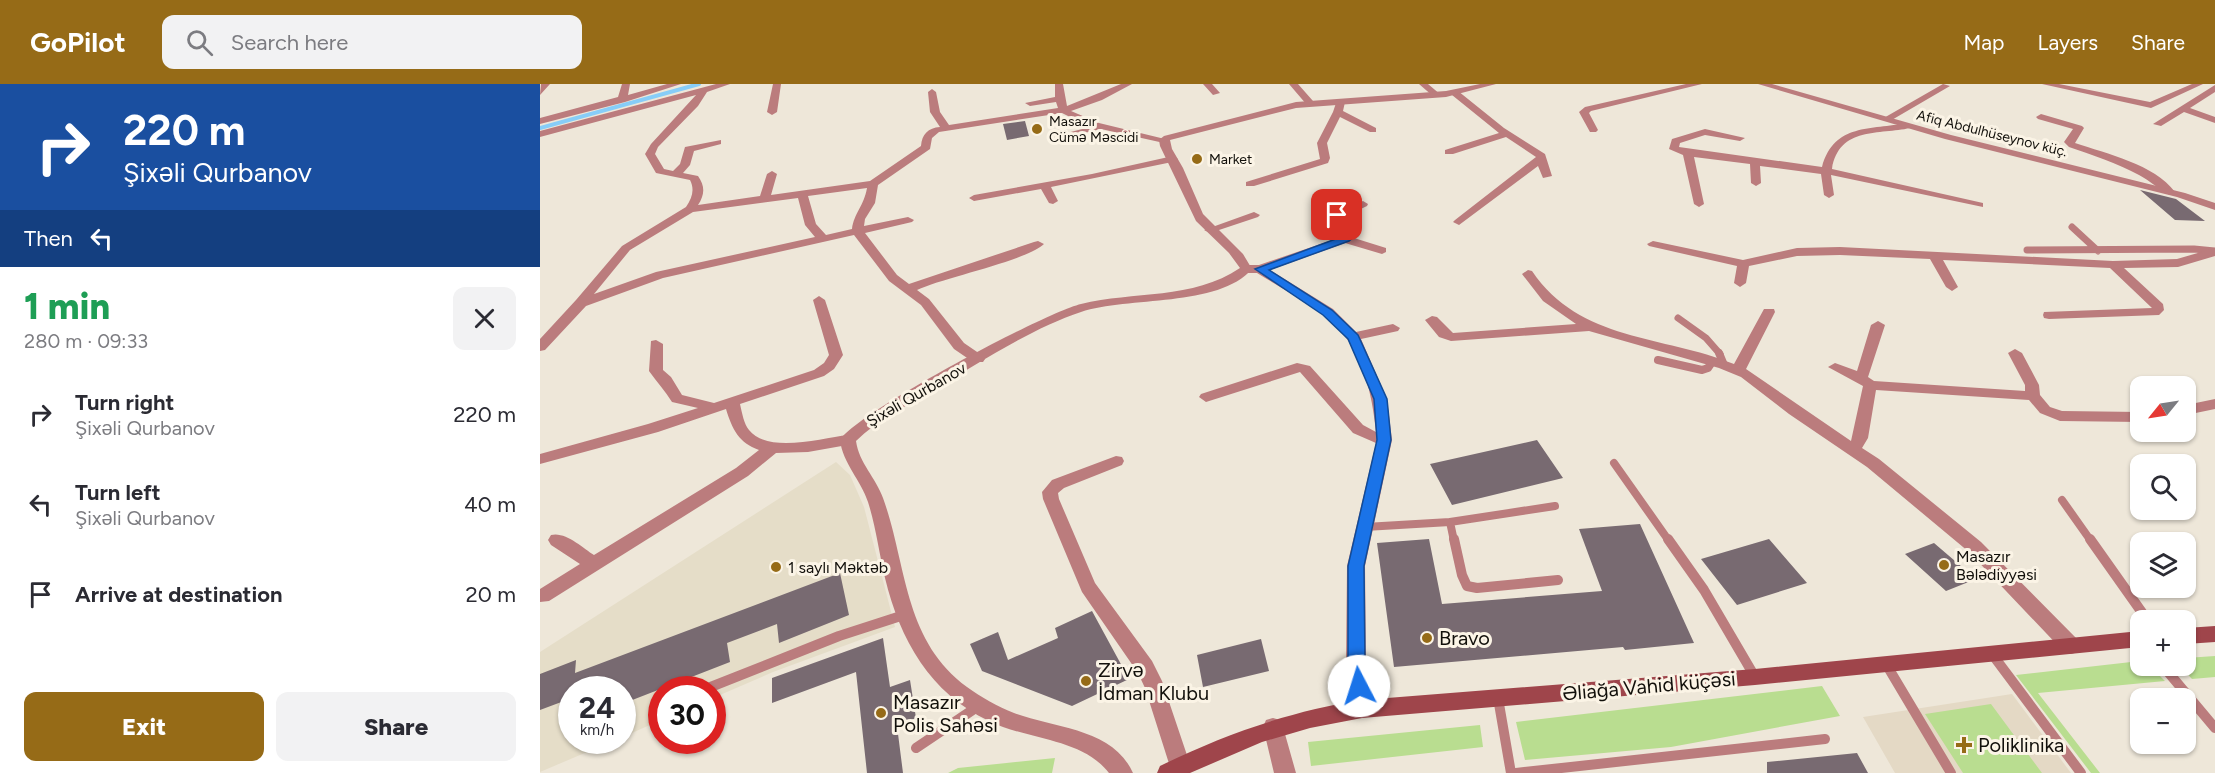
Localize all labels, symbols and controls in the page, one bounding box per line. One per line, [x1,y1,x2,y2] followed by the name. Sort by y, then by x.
[162,15,582,69] search box
[30,25,126,59] text: GoPilot
[183,26,216,59] icon: search
[231,29,348,56] text: Search here
[1964,30,2004,55] text: Map
[2037,30,2098,55] text: Layers
[2131,30,2185,55] text: Share
[123,105,245,156] text: 220 m
[1915,107,2069,160] street label: Afiq Abdulhüseynov küç.
[24,108,102,186] icon: right
[1049,113,1139,146] place label: Masazır Cümə Məscidi
[1030,122,1044,136] marker: Masazır Cümə Məscidi
[1209,151,1252,168] place label: Market
[1190,152,1204,166] marker: Market
[123,156,312,189] text: Şixəli Qurbanov
[1311,189,1362,240] pin
[1320,198,1353,231] icon: arrive
[85,222,118,255] icon: left
[24,225,73,252] text: Then
[24,285,110,328] text: 1 min
[453,287,516,350] button: close
[24,329,148,353] text: 280 m · 09:33
[863,358,970,431] street label: Şixəli Qurbanov
[2130,376,2196,442] north arrow
[2130,376,2196,754] map controls
[75,389,174,416] text: Turn right
[24,398,57,431] icon: right
[453,401,516,428] text: 220 m
[75,416,215,440] text: Şixəli Qurbanov
[2130,454,2196,520] button: search
[75,479,161,506] text: Turn left
[24,488,57,521] icon: left
[464,491,516,518] text: 40 m
[75,506,215,530] text: Şixəli Qurbanov
[2130,532,2196,598] button: layers
[1956,547,2037,584] place label: Masazır Bələdiyyəsi
[788,558,888,577] place label: 1 saylı Məktəb
[1937,558,1951,572] marker: Masazır Bələdiyyəsi
[769,560,783,574] marker: 1 saylı Məktəb
[24,578,57,611] icon: arrive
[75,581,283,608] text: Arrive at destination
[465,581,516,608] text: 20 m
[2130,610,2196,676] button: +
[1439,626,1490,650] place label: Bravo
[1420,631,1434,645] marker: Bravo
[1327,654,1391,718] position arrow
[1098,658,1209,705] place label: Zirvə İdman Klubu
[1561,666,1737,706] street label: Əliağa Vahid küçəsi
[1079,674,1093,688] marker: Zirvə İdman Klubu
[648,676,726,754] speed limit sign: 30
[2130,688,2196,754] button: −
[579,689,615,726] text: 24
[893,690,998,737] place label: Masazır Polis Sahəsi
[24,692,264,761] button: Exit
[276,692,516,761] button: Share
[874,706,888,720] marker: Masazır Polis Sahəsi
[580,721,614,739] text: km/h
[1978,733,2064,757] place label: Poliklinika
[1955,736,1973,754] marker: Poliklinika

